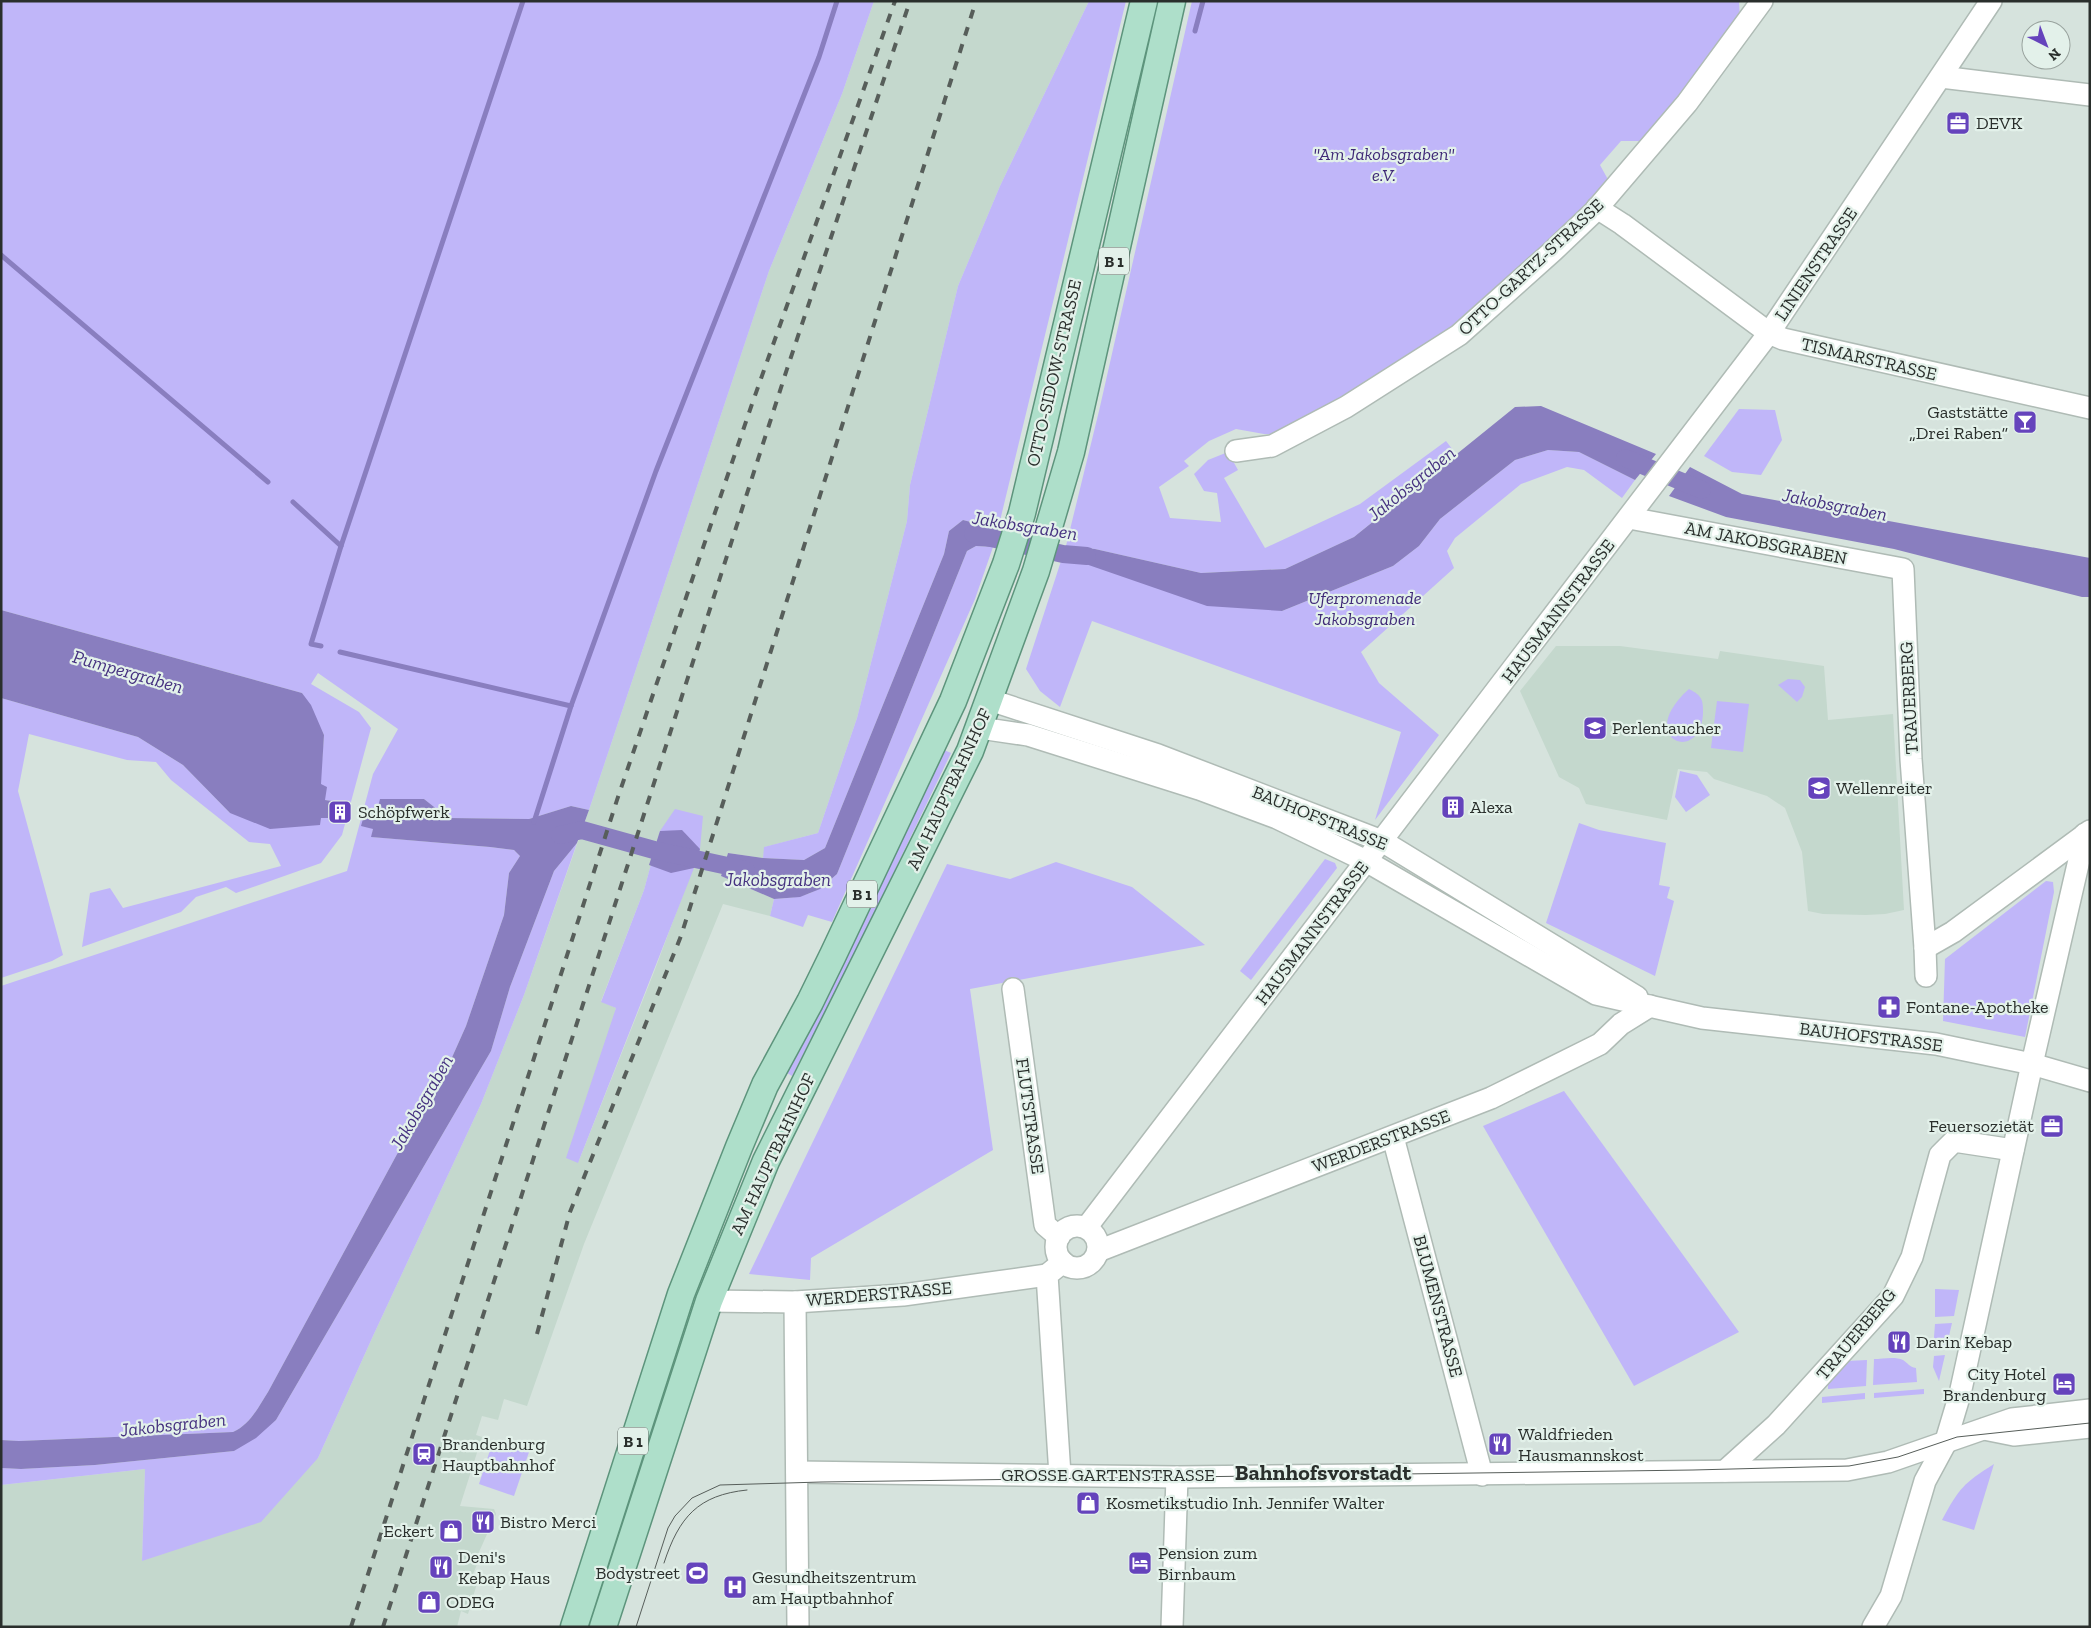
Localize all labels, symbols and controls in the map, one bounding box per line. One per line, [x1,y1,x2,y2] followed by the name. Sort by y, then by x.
[2021,20,2071,70] north arrow
[2044,44,2064,64] text: N
[1945,110,1971,136] office icon: DEVK
[1976,112,2023,134] place label: DEVK
[1313,143,1455,186] park label: "Am Jakobsgraben" e.V.
[1454,194,1608,340] street label: OTTO-GARTZ-STRASSE
[1770,203,1862,325] street label: LINIENSTRASSE
[1099,248,1129,274] road number: B 1
[1022,277,1086,469] street label: OTTO-SIDOW-STRASSE
[1799,333,1939,385] street label: TISMARSTRASSE
[1909,401,2008,444] place label: Gaststätte „Drei Raben“
[2012,409,2038,435] bar icon: Gaststätte „Drei Raben“
[1362,441,1460,526] water label: Jakobsgraben
[1780,483,1889,526] water label: Jakobsgraben
[970,506,1079,545] water label: Jakobsgraben
[1683,516,1849,570] street label: AM JAKOBSGRABEN
[1497,535,1619,687] street label: HAUSMANNSTRASSE
[1308,587,1422,630] park label: Uferpromenade Jakobsgraben
[1895,641,1923,755] street label: TRAUERBERG
[70,645,186,698] water label: Pumpergraben
[902,705,996,873] street label: AM HAUPTBAHNHOF
[1582,715,1608,741] school or university icon: Perlentaucher
[1612,717,1721,739] place label: Perlentaucher
[1806,775,1832,801] school or university icon: Wellenreiter
[1836,777,1933,799] place label: Wellenreiter
[1249,781,1391,855] street label: BAUHOFSTRASSE
[1440,794,1466,820] building icon: Alexa
[1470,796,1513,818] place label: Alexa
[327,799,353,825] building icon: Schöpfwerk
[358,801,450,823] place label: Schöpfwerk
[1251,857,1373,1009] street label: HAUSMANNSTRASSE
[724,868,831,891] water label: Jakobsgraben
[847,881,877,908] road number: B 1
[1876,994,1902,1020] pharmacy icon: Fontane-Apotheke
[1906,996,2049,1018] place label: Fontane-Apotheke
[1798,1017,1944,1057] street label: BAUHOFSTRASSE
[384,1051,458,1155] water label: Jakobsgraben
[1011,1057,1049,1175] street label: FLUTSTRASSE
[726,1070,820,1238] street label: AM HAUPTBAHNHOF
[1309,1105,1453,1177] street label: WERDERSTRASSE
[2039,1113,2065,1139] office icon: Feuersozietät
[1929,1115,2034,1137] place label: Feuersozietät
[1408,1232,1468,1380] street label: BLUMENSTRASSE
[805,1277,953,1311] street label: WERDERSTRASSE
[1811,1284,1901,1384] street label: TRAUERBERG
[1886,1329,1912,1355] restaurant icon: Darin Kebap
[1916,1331,2012,1353] place label: Darin Kebap
[1943,1363,2046,1406] place label: City Hotel Brandenburg
[2051,1371,2077,1397] hotel icon: City Hotel Brandenburg
[118,1408,227,1442] water label: Jakobsgraben
[1518,1423,1644,1466] place label: Waldfrieden Hausmannskost
[618,1428,648,1454] road number: B 1
[1487,1431,1513,1457] restaurant icon: Waldfrieden Hausmannskost
[442,1433,556,1476] place label: Brandenburg Hauptbahnhof
[411,1441,437,1467] station icon: Brandenburg Hauptbahnhof
[1235,1459,1411,1486] district label: Bahnhofsvorstadt
[1001,1464,1215,1486] street label: GROSSE GARTENSTRASSE
[1075,1490,1101,1516] shop icon: Kosmetikstudio Inh. Jennifer Walter
[1106,1492,1385,1514] place label: Kosmetikstudio Inh. Jennifer Walter
[470,1509,496,1535] restaurant icon: Bistro Merci
[500,1511,596,1533] place label: Bistro Merci
[438,1518,464,1544] shop icon: Eckert
[383,1520,434,1542] place label: Eckert
[1158,1542,1258,1585] place label: Pension zum Birnbaum
[458,1546,550,1589] place label: Deni's Kebap Haus
[1127,1550,1153,1576] hotel icon: Pension zum Birnbaum
[428,1554,454,1580] restaurant icon: Deni's Kebap Haus
[684,1560,710,1586] sports icon: Bodystreet
[596,1562,680,1584] place label: Bodystreet
[752,1566,917,1609] place label: Gesundheitszentrum am Hauptbahnhof
[722,1574,748,1600] hospital icon: Gesundheitszentrum am Hauptbahnhof
[416,1589,442,1615] shop icon: ODEG
[446,1591,494,1613] place label: ODEG

